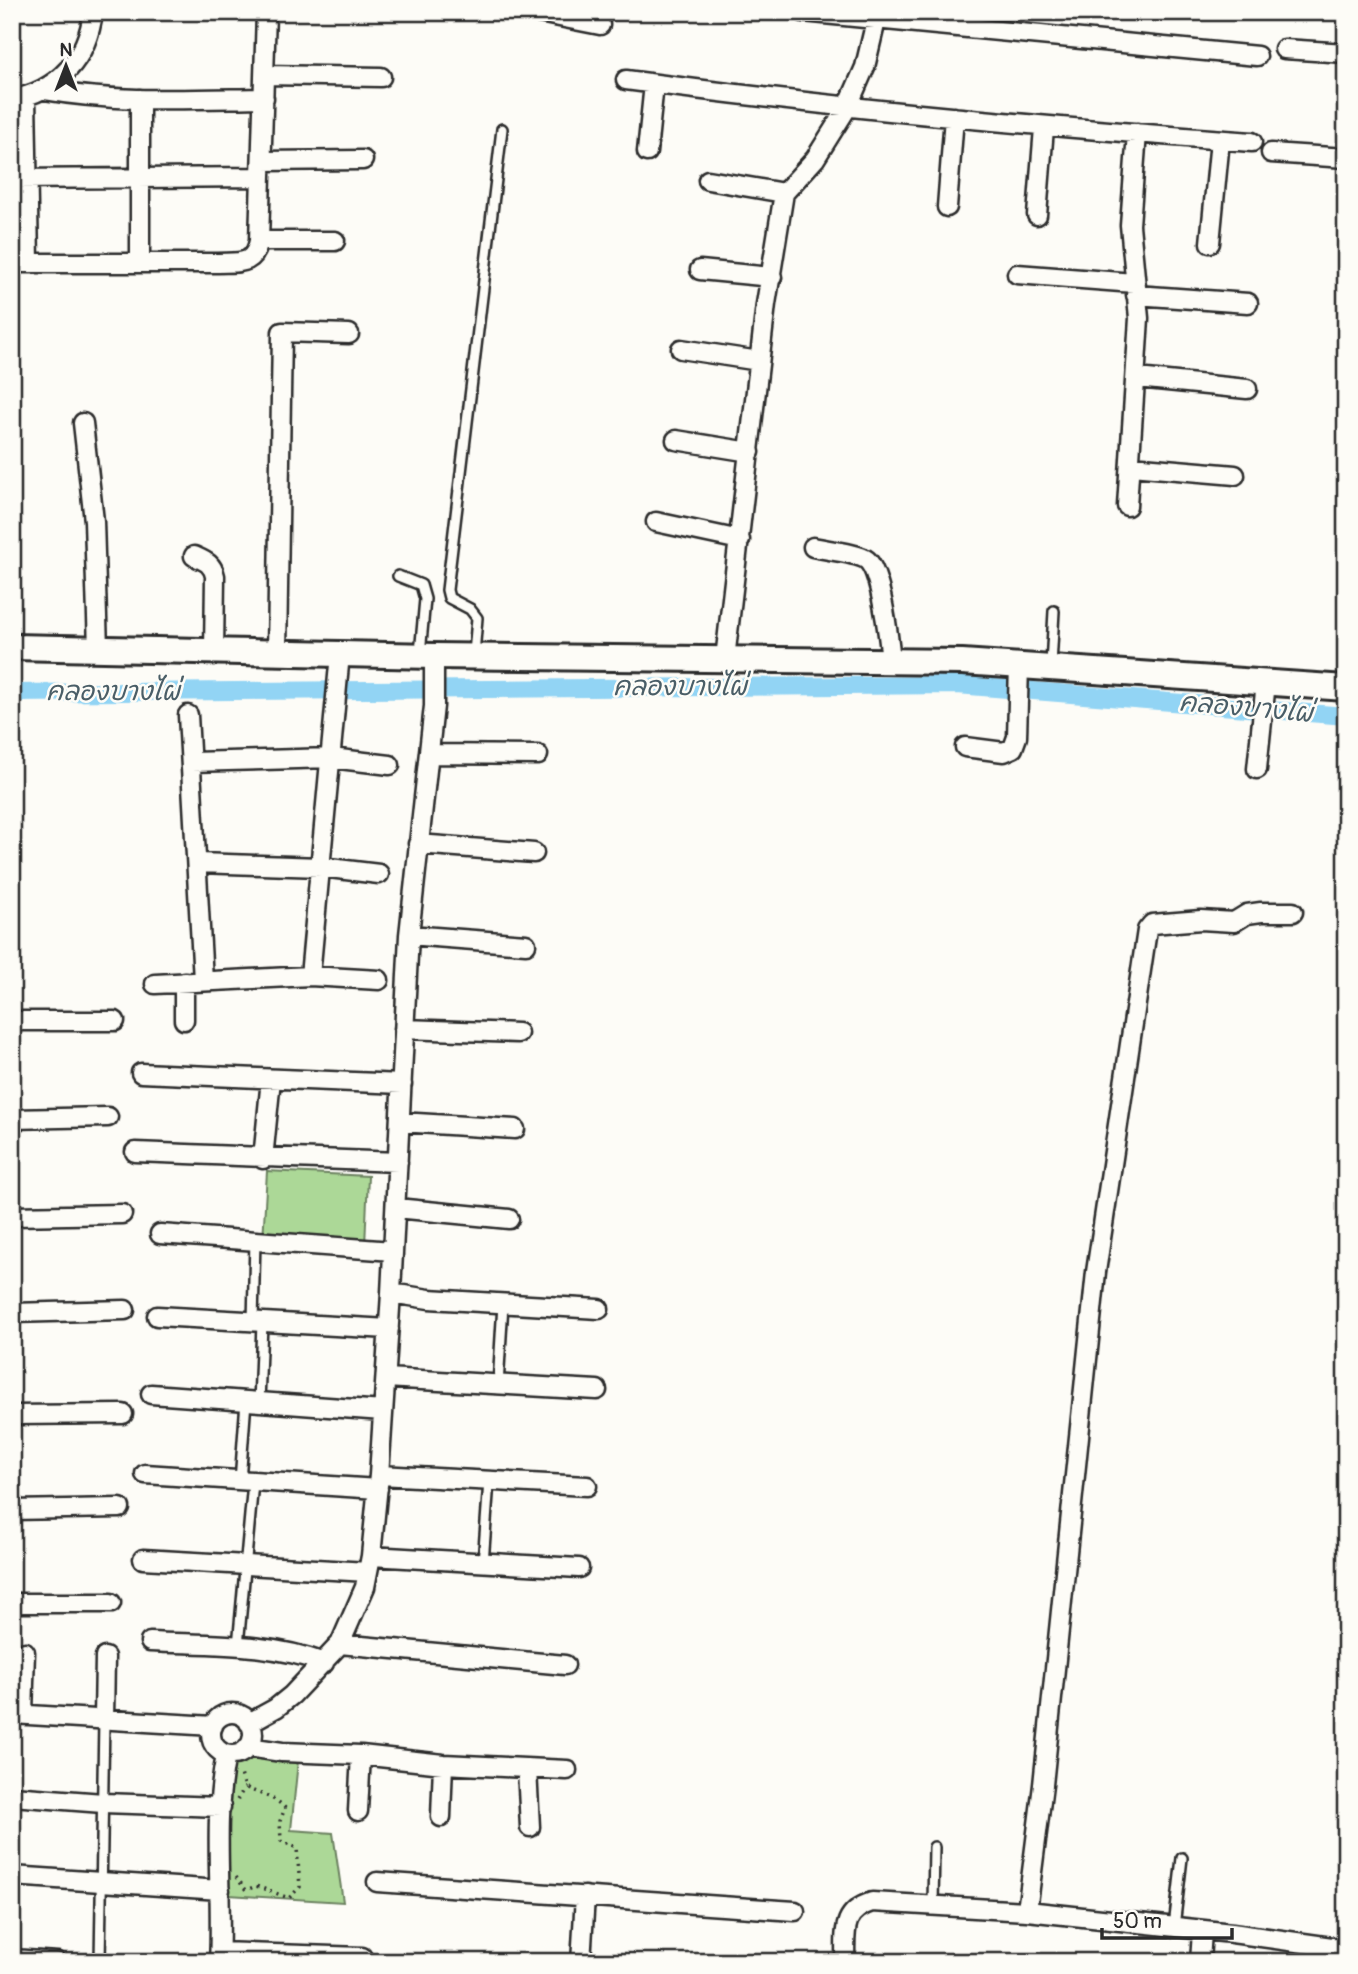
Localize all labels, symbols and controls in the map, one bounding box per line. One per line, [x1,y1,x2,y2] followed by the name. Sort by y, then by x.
[32,32,102,102] north arrow
[60,38,73,62] text: N
[613,669,752,703] water label: คลองบางไผ่
[46,674,185,708] water label: คลองบางไผ่
[1178,684,1319,730] water label: คลองบางไผ่
[1102,1897,1232,1941] scale bar
[1113,1908,1162,1935] text: 50 m

